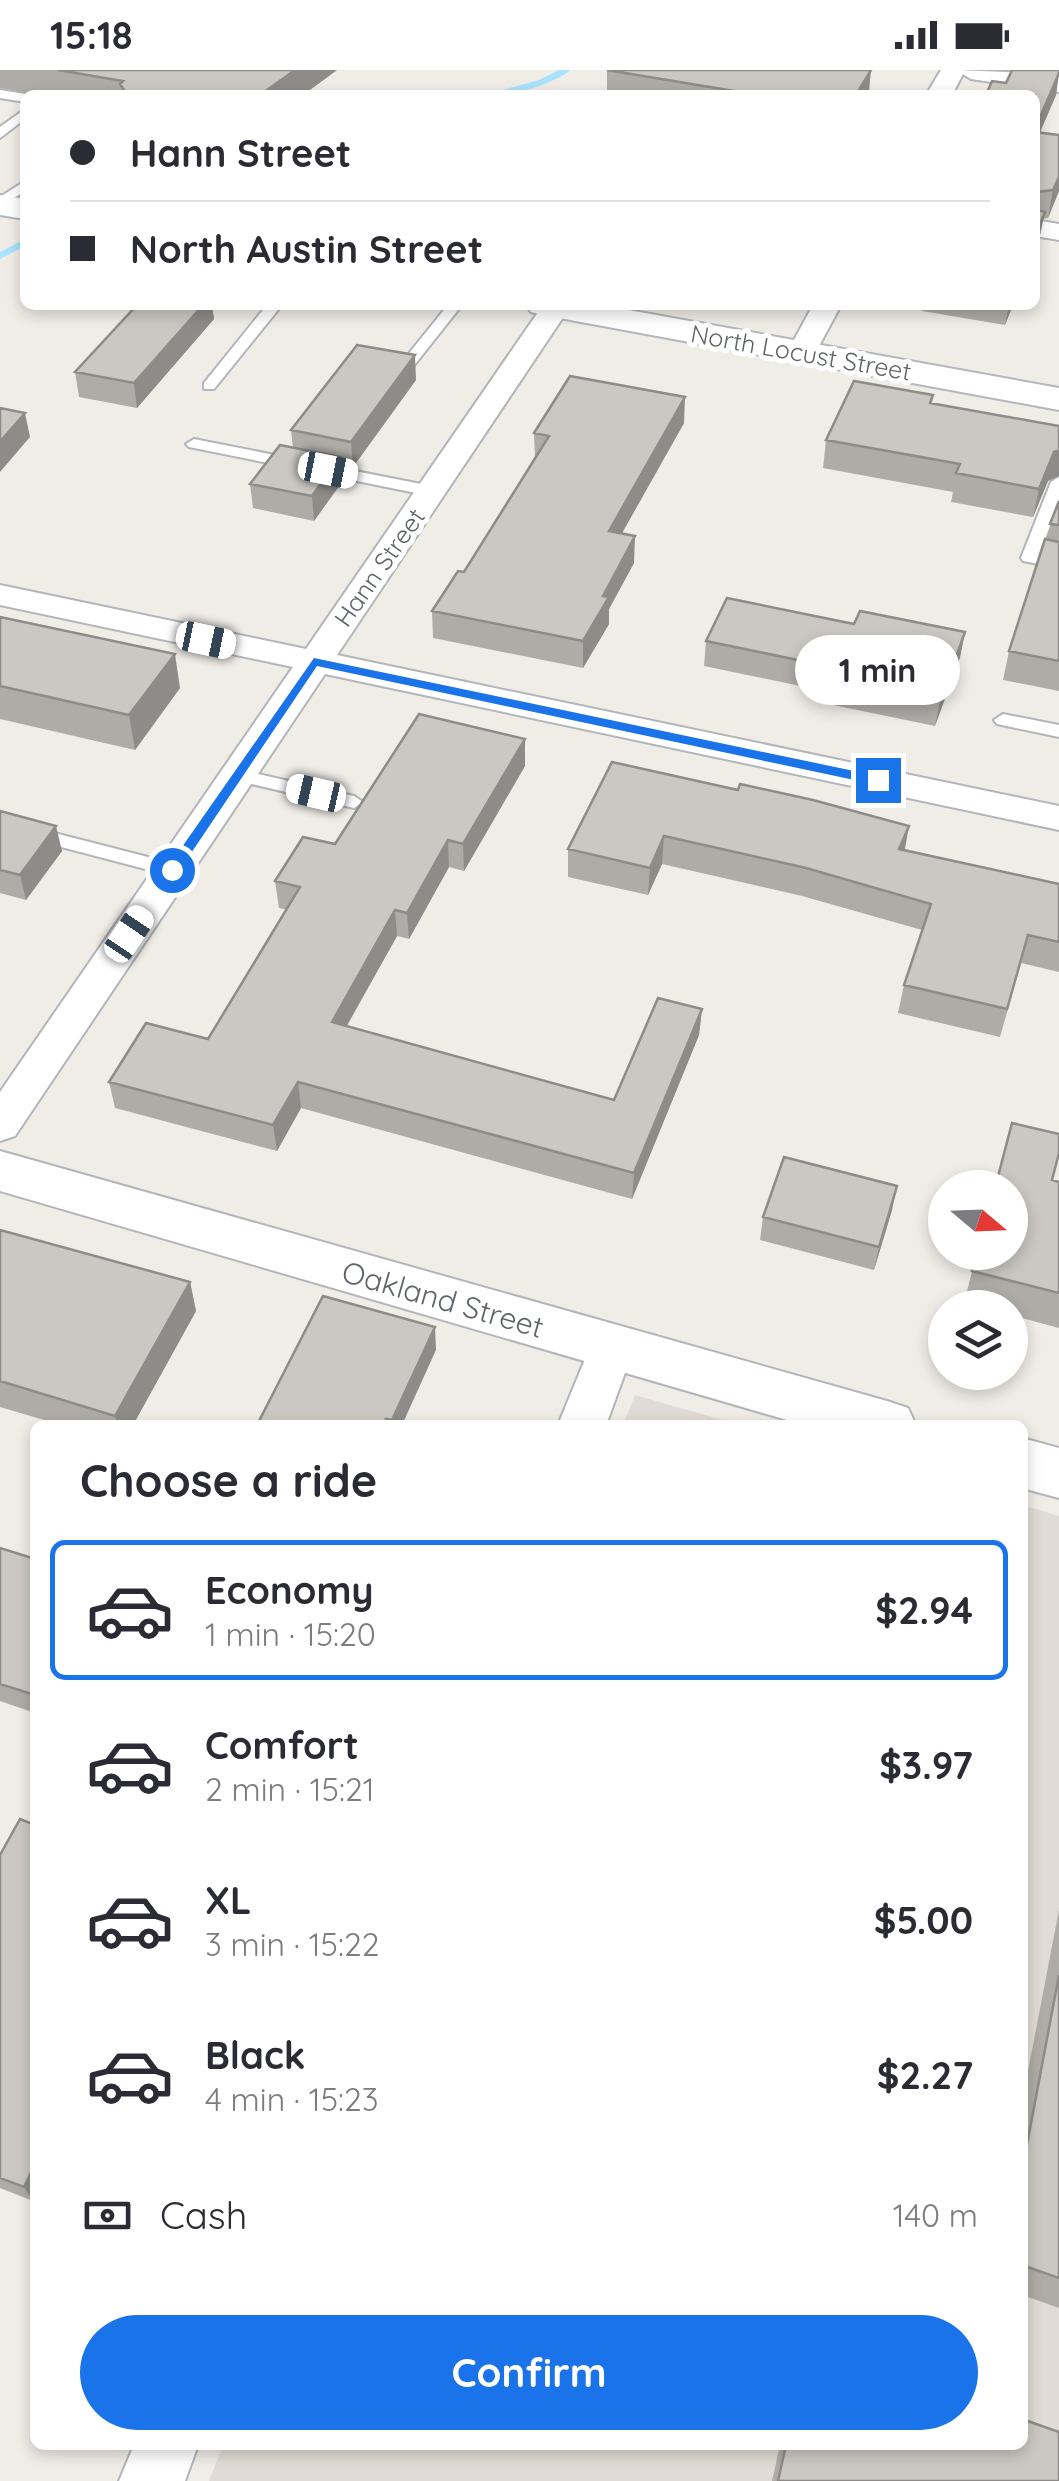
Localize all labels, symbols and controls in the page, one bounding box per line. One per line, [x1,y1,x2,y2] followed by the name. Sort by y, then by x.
[50,11,133,59] text: 15:18
[130,129,351,177] text: Hann Street
[130,225,483,273] text: North Austin Street
[688,317,914,387] street label: North Locust Street
[296,450,360,490] car
[327,502,431,632] street label: Hann Street
[174,619,238,661] car
[796,635,960,705] callout: 1 min
[839,650,916,690] text: 1 min
[856,758,901,803] route end
[283,772,349,814] car
[150,848,195,893] route start
[100,901,158,967] car
[928,1170,1028,1270] north arrow
[928,1170,1028,1390] map controls
[338,1252,548,1346] street label: Oakland Street
[928,1290,1028,1390] button: layers
[80,1452,377,1508] text: Choose a ride
[85,1565,175,1655] icon: car
[205,1566,374,1614] text: Economy
[875,1586,973,1634] text: $2.94
[205,1614,376,1654] text: 1 min · 15:20
[85,1720,175,1810] icon: car
[205,1721,359,1769] text: Comfort
[879,1741,973,1789] text: $3.97
[205,1769,375,1809] text: 2 min · 15:21
[85,1875,175,1965] icon: car
[205,1876,251,1924] text: XL
[874,1896,973,1944] text: $5.00
[205,1924,379,1964] text: 3 min · 15:22
[85,2030,175,2120] icon: car
[205,2031,305,2079] text: Black
[877,2051,973,2099] text: $2.27
[205,2079,379,2119] text: 4 min · 15:23
[80,2188,135,2243] icon: cash
[160,2191,247,2239] text: Cash
[893,2195,978,2235] text: 140 m
[80,2315,978,2430] button: Confirm

